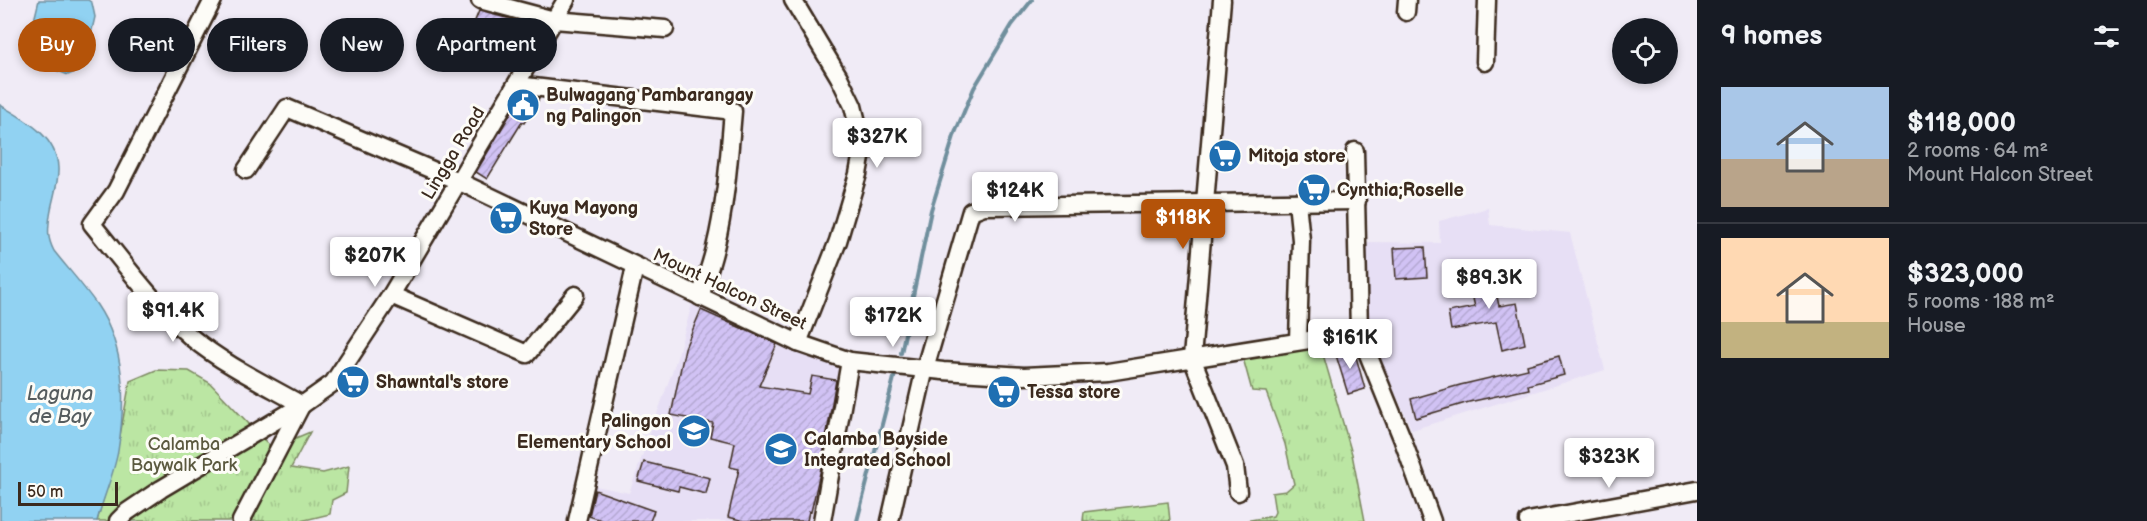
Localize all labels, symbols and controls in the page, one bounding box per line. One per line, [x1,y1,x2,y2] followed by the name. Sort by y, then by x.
[18,18,96,72] chip: Buy
[108,18,195,72] chip: Rent
[207,18,308,72] chip: Filters
[320,18,404,72] chip: New
[416,18,557,72] chip: Apartment
[1612,18,1678,84] map controls
[1612,18,1678,84] button: locate
[2090,20,2123,53] icon: filters
[1721,21,1822,52] text: 9 homes
[546,85,754,127] place label: Bulwagang Pambarangay ng Palingon
[505,87,541,123] public building icon: Bulwagang Pambarangay ng Palingon
[418,103,489,203] street label: Lingga Road
[1907,108,2016,139] text: $118,000
[1769,111,1841,183] icon: home
[835,118,919,169] pin: $327K
[847,125,907,149] text: $327K
[1207,138,1243,174] supermarket icon: Mitoja store
[1907,139,2048,163] text: 2 rooms · 64 m²
[1248,146,1346,167] place label: Mitoja store
[1907,163,2093,187] text: Mount Halcon Street
[973,172,1057,223] pin: $124K
[1296,172,1332,208] supermarket icon: Cynthia;Roselle
[986,179,1044,203] text: $124K
[1337,180,1464,201] place label: Cynthia;Roselle
[529,198,638,240] place label: Kuya Mayong Store
[1141,199,1225,250] pin: $118K
[488,200,524,236] supermarket icon: Kuya Mayong Store
[1155,206,1211,230] text: $118K
[333,237,417,288] pin: $207K
[344,244,406,268] text: $207K
[650,245,810,335] street label: Mount Halcon Street
[1440,259,1538,310] pin: $89.3K
[1907,259,2024,290] text: $323,000
[1769,262,1841,334] icon: home
[1456,266,1522,290] text: $89.3K
[1907,290,2055,314] text: 5 rooms · 188 m²
[124,292,222,343] pin: $91.4K
[851,297,935,348] pin: $172K
[141,299,205,323] text: $91.4K
[864,304,922,328] text: $172K
[1907,314,1966,338] text: House
[1308,319,1392,370] pin: $161K
[1322,326,1378,350] text: $161K
[335,364,371,400] supermarket icon: Shawntal's store
[376,372,509,393] place label: Shawntal's store
[986,374,1022,410] supermarket icon: Tessa store
[27,382,93,429] water label: Laguna de Bay
[1027,382,1120,403] place label: Tessa store
[517,411,671,453] place label: Palingon Elementary School
[676,413,712,449] school or university icon: Palingon Elementary School
[804,429,951,471] place label: Calamba Bayside Integrated School
[763,431,799,467] school or university icon: Calamba Bayside Integrated School
[131,434,237,476] park label: Calamba Baywalk Park
[1567,438,1651,489] pin: $323K
[1578,445,1640,469] text: $323K
[18,479,118,506] scale bar
[27,483,63,502] text: 50 m

